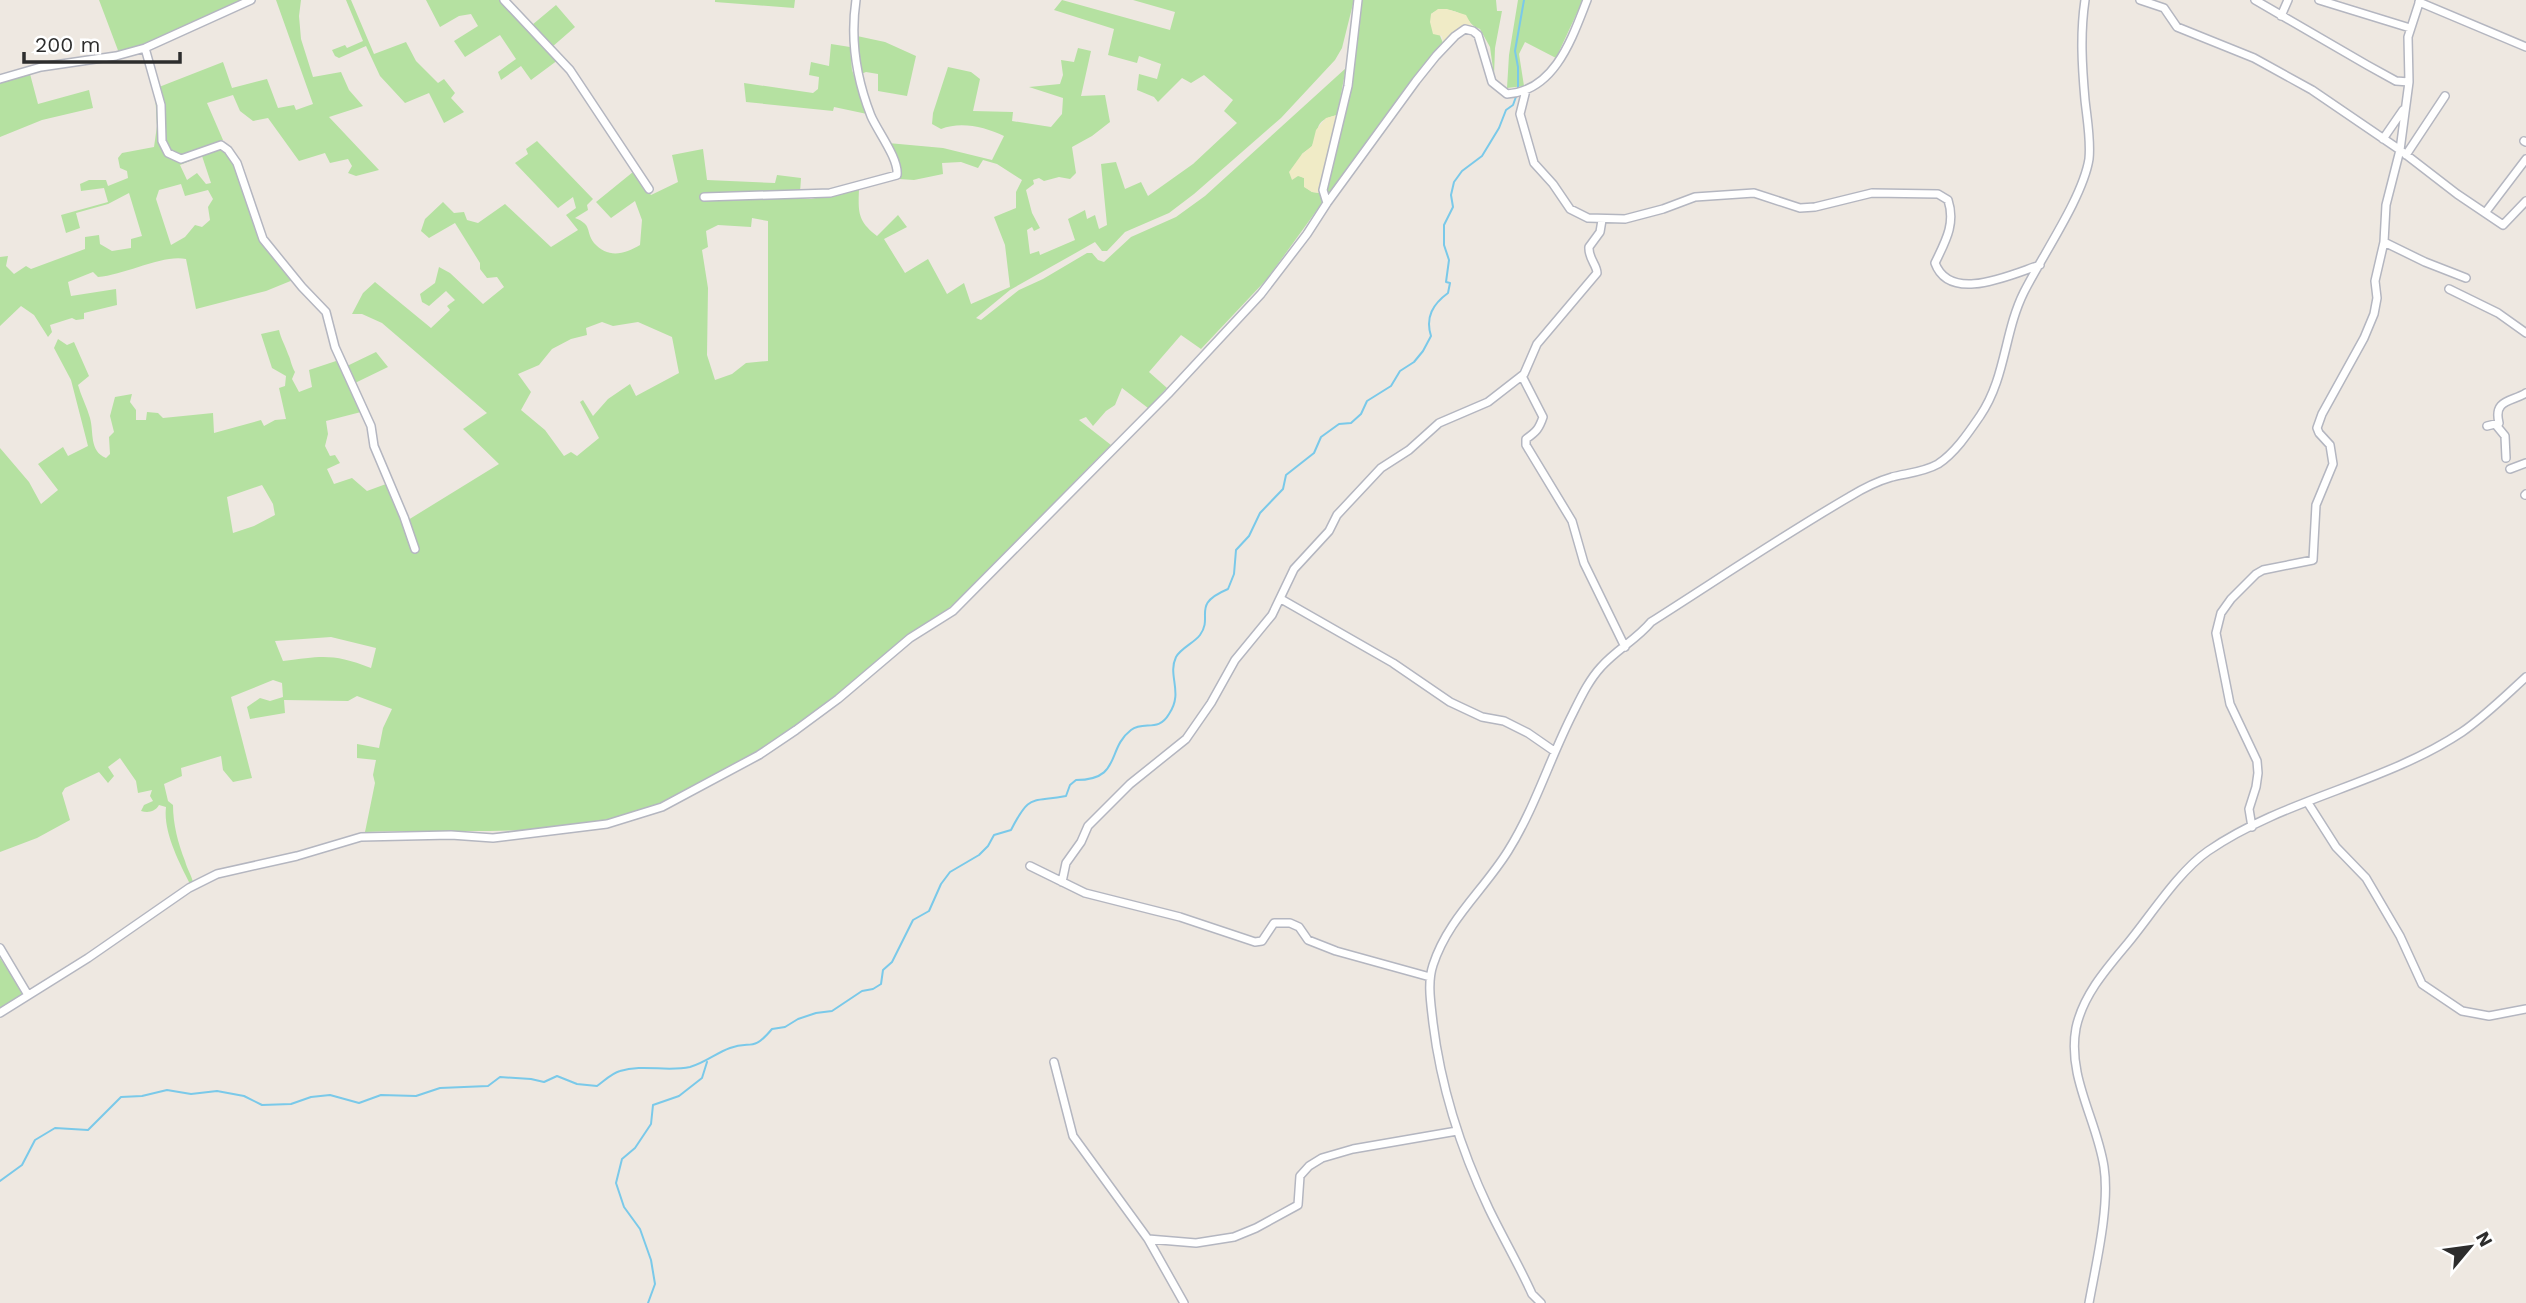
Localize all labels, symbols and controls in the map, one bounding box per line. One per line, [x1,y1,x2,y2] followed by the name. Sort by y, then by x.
[24,21,180,65] scale bar
[35,32,101,57] text: 200 m
[2435,1212,2505,1282] north arrow
[2471,1227,2498,1251] text: N

